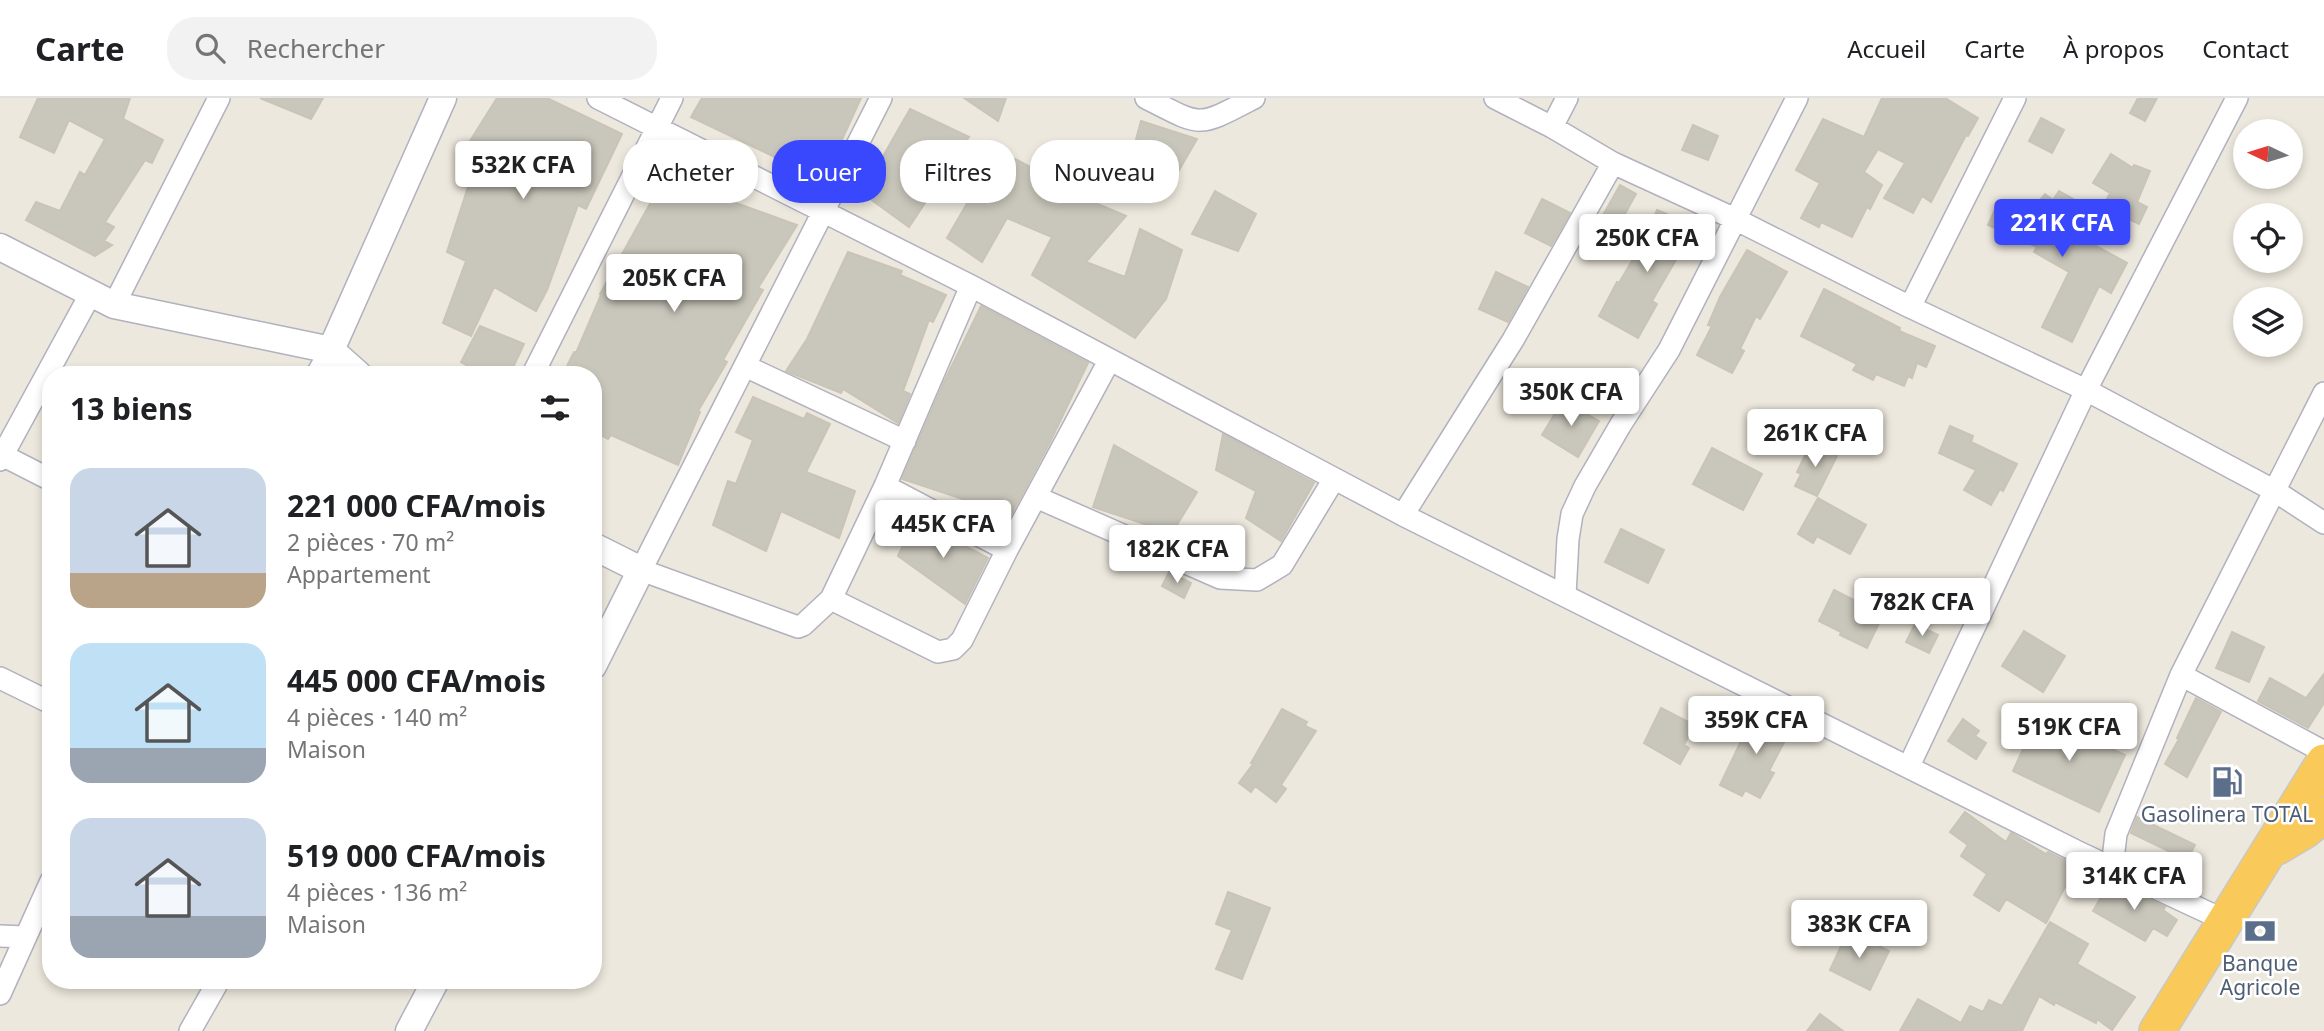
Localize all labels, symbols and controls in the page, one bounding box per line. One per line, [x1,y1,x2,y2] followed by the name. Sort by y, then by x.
[167,17,657,80] search box
[35,26,125,71] text: Carte
[191,29,229,67] icon: search
[247,30,385,66] text: Rechercher
[1847,32,1926,65] text: Accueil
[1964,32,2025,65] text: Carte
[2063,32,2164,65] text: À propos
[2202,32,2289,65] text: Contact
[2233,119,2303,189] north arrow
[2233,119,2303,357] map controls
[623,140,758,203] chip: Acheter
[772,140,886,203] chip: Louer
[900,140,1016,203] chip: Filtres
[1030,140,1179,203] chip: Nouveau
[451,141,595,201] pin: 532K CFA
[471,148,575,180] text: 532K CFA
[1990,200,2134,259] pin: 221K CFA
[2233,203,2303,273] button: locate
[2010,206,2114,238] text: 221K CFA
[1575,214,1719,274] pin: 250K CFA
[1595,221,1699,253] text: 250K CFA
[602,254,746,314] pin: 205K CFA
[622,261,726,293] text: 205K CFA
[2233,287,2303,357] button: layers
[1499,368,1643,428] pin: 350K CFA
[1519,375,1623,407] text: 350K CFA
[70,388,193,429] text: 13 biens
[536,389,574,427] icon: filters
[1743,410,1887,469] pin: 261K CFA
[1763,416,1867,448] text: 261K CFA
[287,485,546,526] text: 221 000 CFA/mois
[126,496,210,580] icon: home
[871,500,1015,560] pin: 445K CFA
[891,507,995,539] text: 445K CFA
[287,526,454,558] text: 2 pièces · 70 m²
[1105,526,1249,585] pin: 182K CFA
[1125,532,1229,564] text: 182K CFA
[287,558,431,590] text: Appartement
[1850,578,1994,638] pin: 782K CFA
[1870,585,1974,617] text: 782K CFA
[287,660,546,701] text: 445 000 CFA/mois
[126,671,210,755] icon: home
[1684,696,1828,756] pin: 359K CFA
[287,701,467,733] text: 4 pièces · 140 m²
[1704,703,1808,735] text: 359K CFA
[1997,704,2141,763] pin: 519K CFA
[2017,710,2121,742] text: 519K CFA
[287,733,366,765] text: Maison
[2210,765,2244,799] fuel station icon: Gasolinera TOTAL
[2141,800,2313,828] place label: Gasolinera TOTAL
[287,835,546,876] text: 519 000 CFA/mois
[126,846,210,930] icon: home
[2062,852,2206,912] pin: 314K CFA
[2082,859,2186,891] text: 314K CFA
[287,876,467,908] text: 4 pièces · 136 m²
[1787,900,1931,960] pin: 383K CFA
[1807,907,1911,939] text: 383K CFA
[287,908,366,940] text: Maison
[2243,914,2277,948] bank icon: Banque Agricole
[2220,949,2300,1001] place label: Banque Agricole

